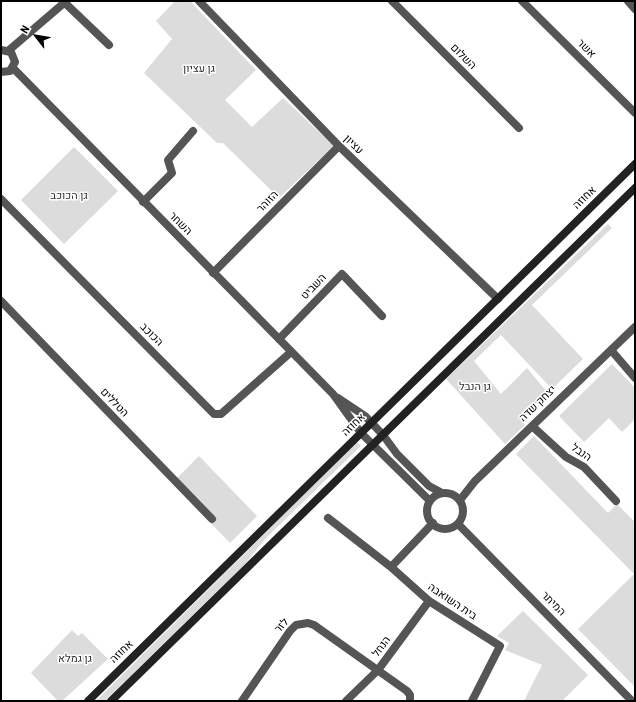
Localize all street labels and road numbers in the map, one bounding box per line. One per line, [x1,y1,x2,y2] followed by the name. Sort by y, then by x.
[574,37,598,61] street label: אשר
[447,41,479,73] street label: השלום
[340,133,366,157] street label: עציון
[571,184,599,212] street label: אחוזה
[254,188,282,216] street label: הזוהר
[166,210,194,238] street label: השחר
[298,271,330,303] street label: השביט
[137,321,165,349] street label: הכוכב
[517,383,559,425] street label: יצחק שדה
[97,386,131,420] street label: הטללים
[340,411,368,439] street label: אחוזה
[568,441,594,465] street label: הנבל
[425,581,479,623] street label: בית השואבה
[538,589,568,619] street label: המיתר
[272,616,292,636] street label: לזר
[370,634,394,660] street label: הנחל
[108,638,136,666] street label: אחוזה

